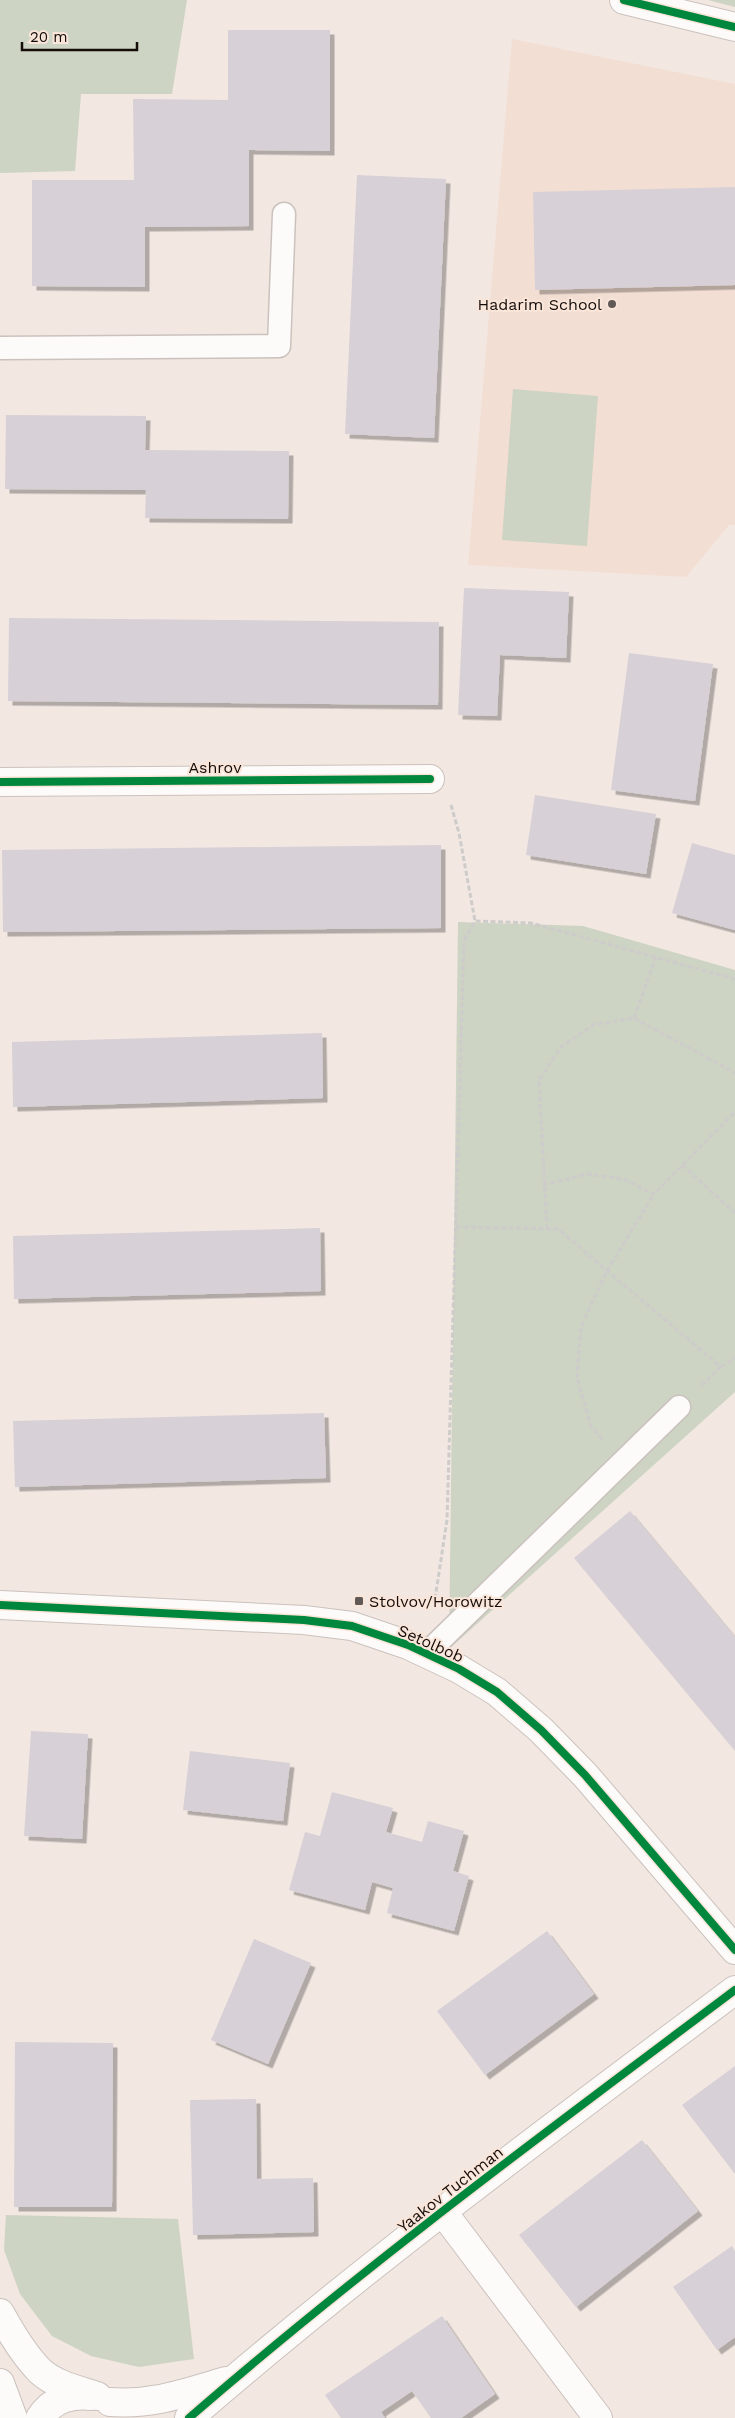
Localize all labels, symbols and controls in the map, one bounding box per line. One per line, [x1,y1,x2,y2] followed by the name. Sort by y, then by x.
[22,20,138,52] scale bar
[30,28,68,46] text: 20 m
[478,295,602,314] place label: Hadarim School
[606,298,618,310] marker: Hadarim School
[188,758,242,777] street label: Ashrov
[369,1592,502,1611] place label: Stolvov/Horowitz
[353,1595,365,1607] marker: Stolvov/Horowitz
[395,1621,467,1666] street label: Setolbob
[394,2142,507,2237] street label: Yaakov Tuchman

